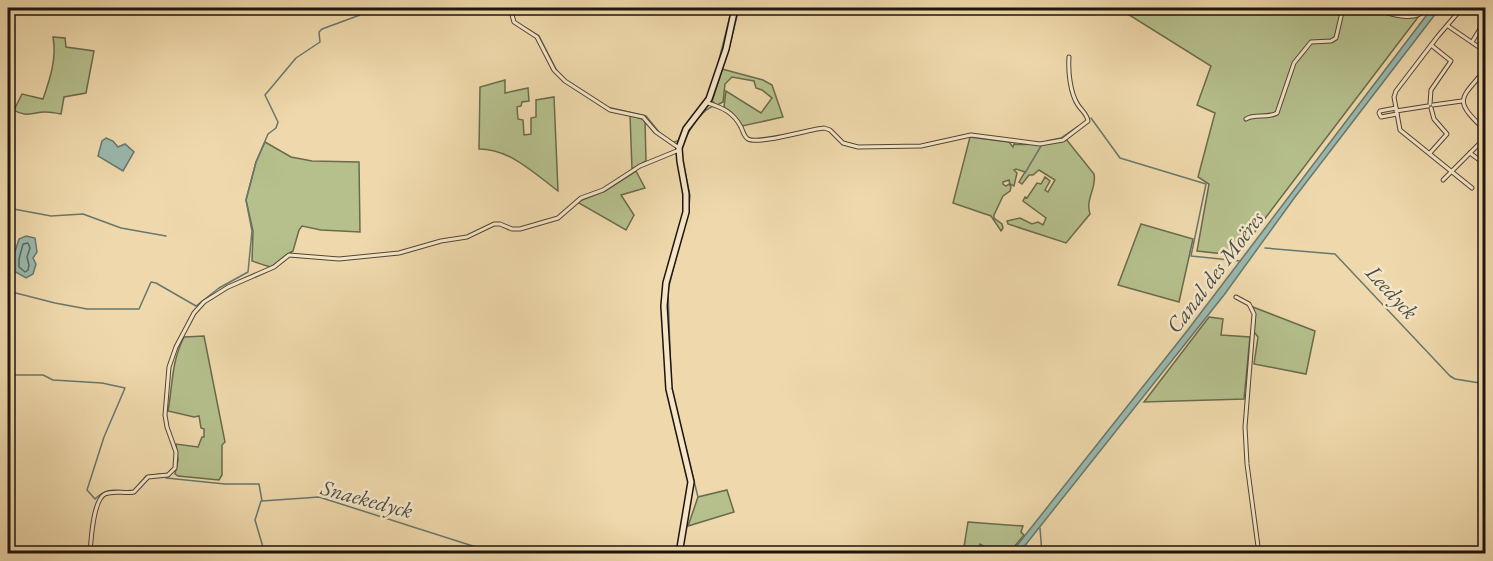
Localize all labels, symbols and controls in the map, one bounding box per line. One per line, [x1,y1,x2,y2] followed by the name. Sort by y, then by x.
[1160,204,1271,339] water label: Canal des Moëres
[1359,258,1425,325] water label: Leedyck
[317,473,416,525] water label: Snaekedyck

